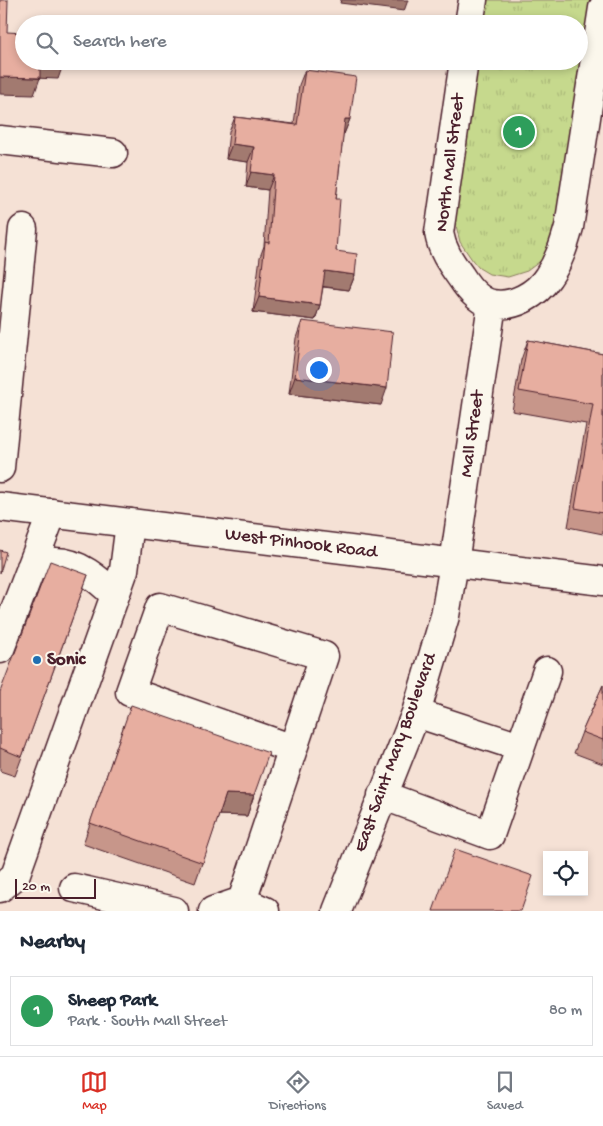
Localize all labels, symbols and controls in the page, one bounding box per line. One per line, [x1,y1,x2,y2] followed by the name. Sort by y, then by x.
[15,15,588,70] search box
[33,29,61,57] icon: search
[73,31,167,54] text: Search here
[431,91,471,233] street label: North Mall Street
[503,113,535,151] pin: 1
[306,357,332,383] your location
[456,387,491,479] street label: Mall Street
[224,523,380,565] street label: West Pinhook Road
[47,649,87,672] place label: Sonic
[349,649,443,856] street label: East Saint Mary Boulevard
[31,654,43,666] marker: Sonic
[543,851,588,896] map controls
[543,851,588,896] button: locate
[15,876,96,899] scale bar
[22,879,50,896] text: 20 m
[20,931,85,956] text: Nearby
[68,990,157,1013] text: Sheep Park
[34,1002,40,1021] text: 1
[549,1002,582,1021] text: 80 m
[68,1013,227,1032] text: Park · South Mall Street
[80,1068,108,1115] tab: Map
[269,1068,326,1115] tab: Directions
[487,1068,523,1115] tab: Saved

